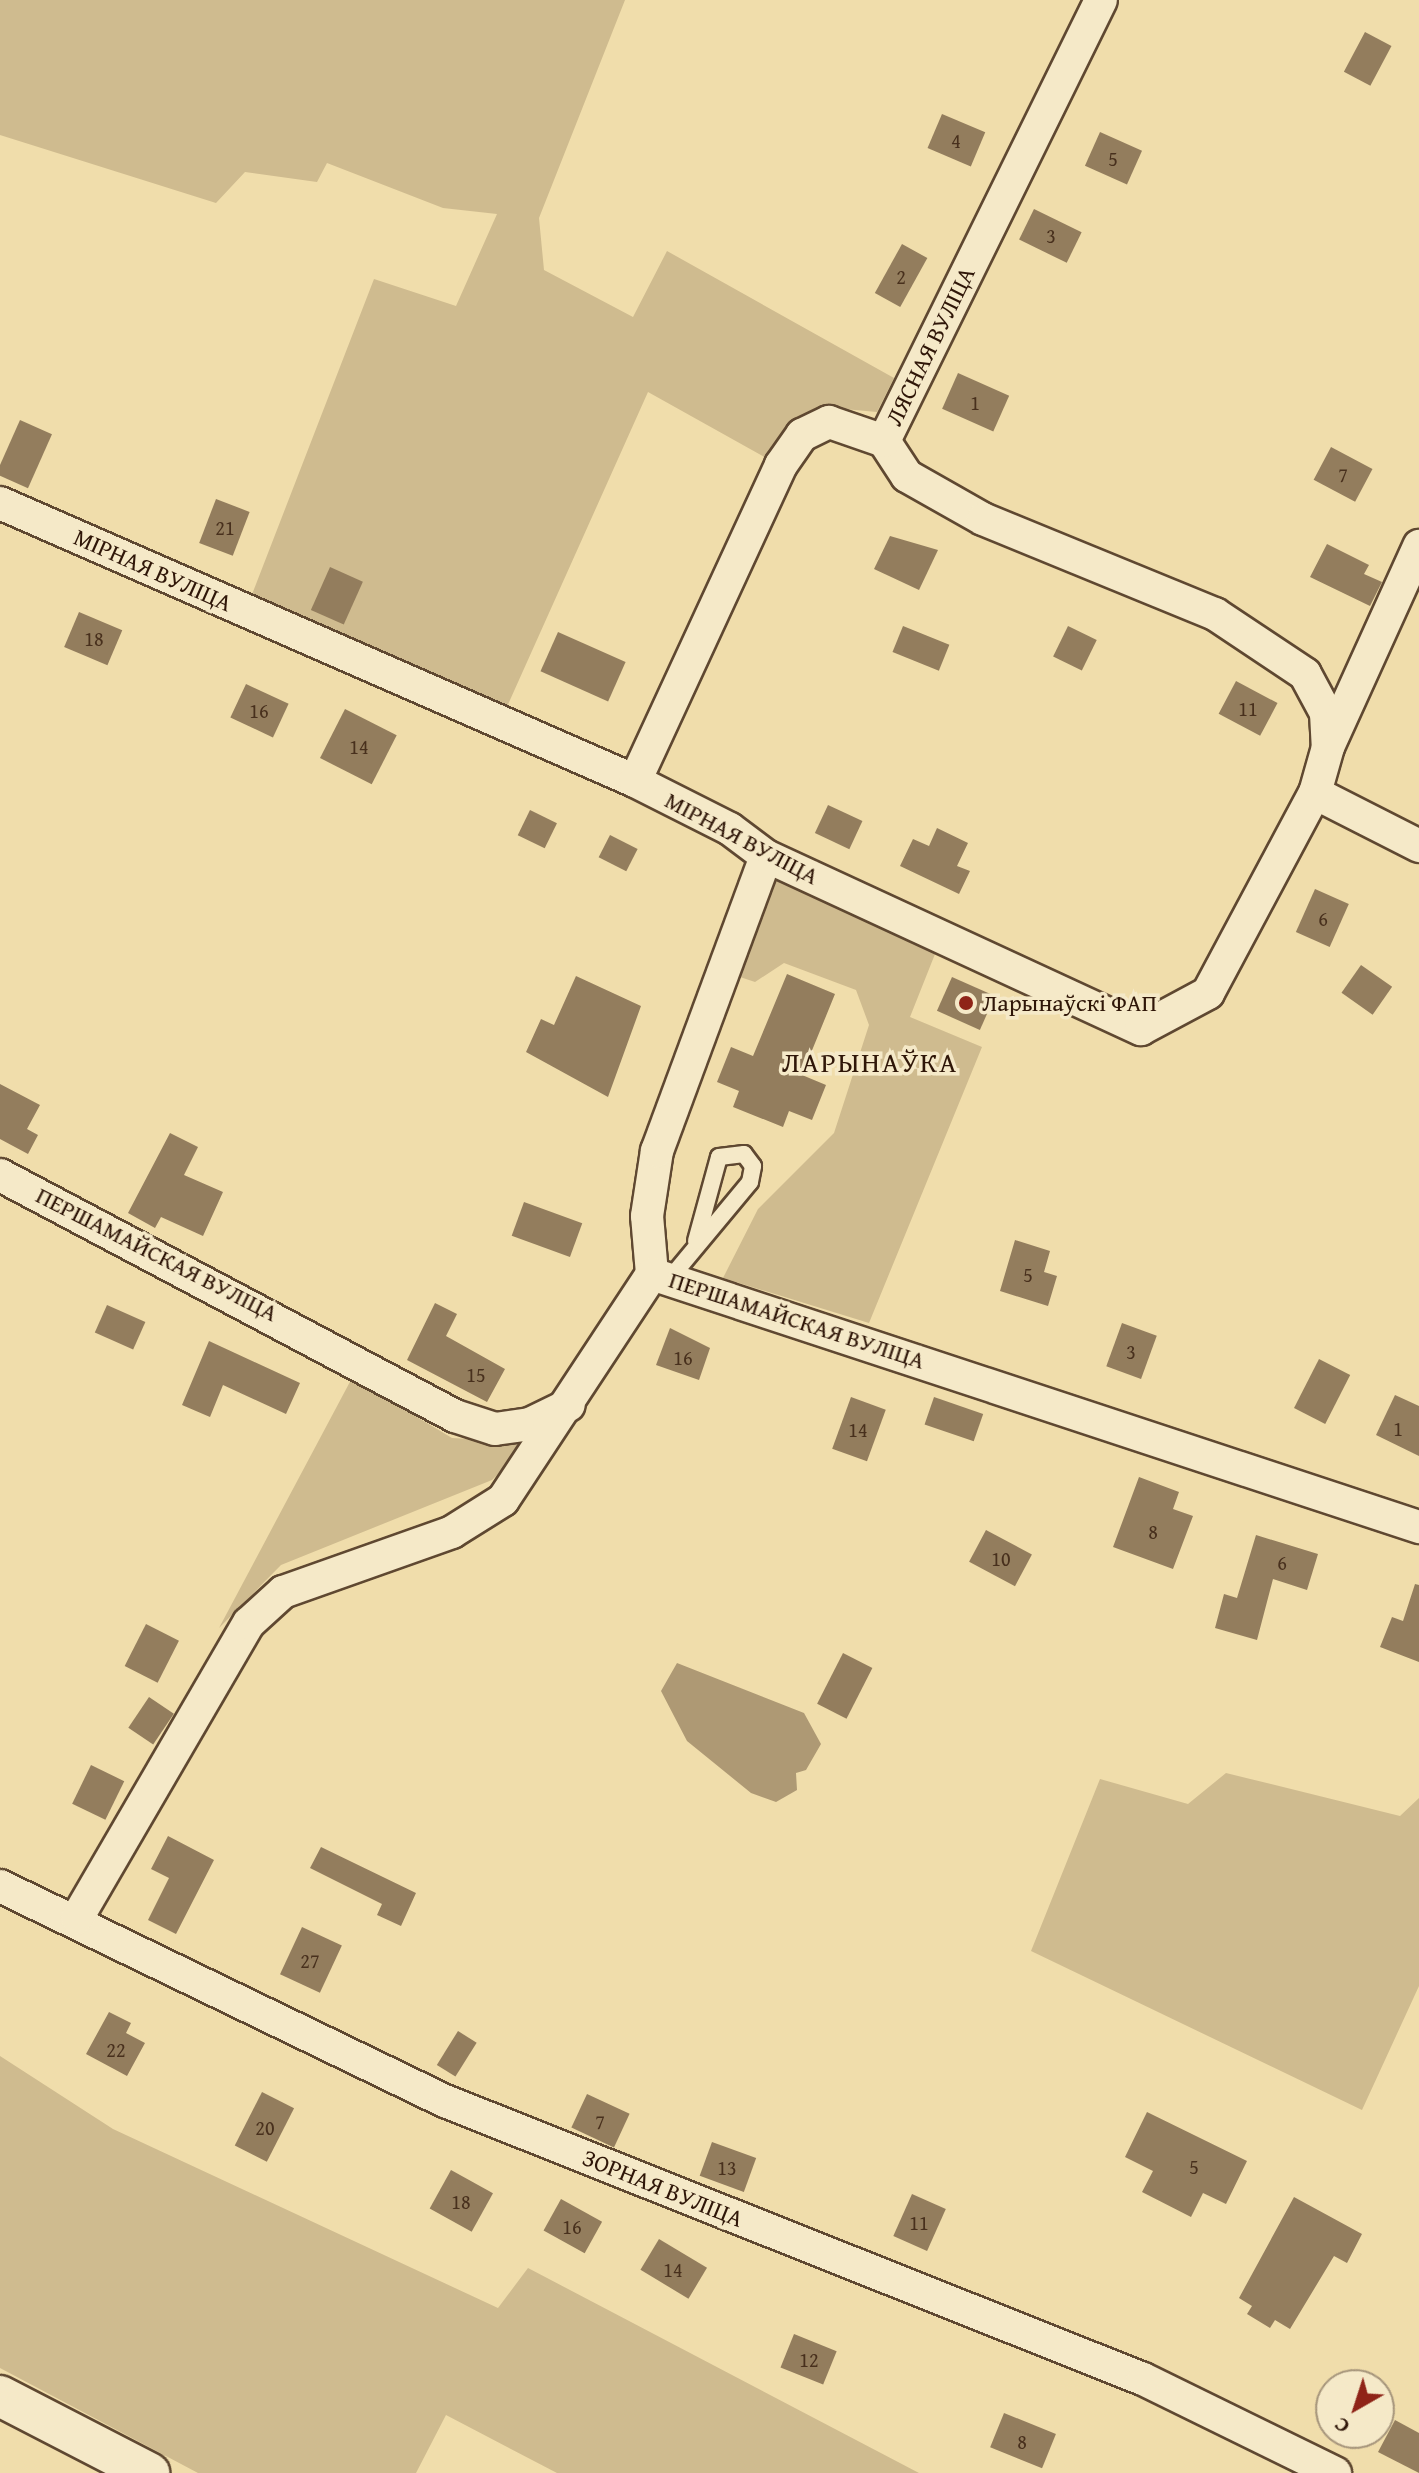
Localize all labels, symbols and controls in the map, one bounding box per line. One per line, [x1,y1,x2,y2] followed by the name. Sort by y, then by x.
[951,128,961,152] house number: 4
[1108,146,1118,170] house number: 5
[1046,223,1056,247] house number: 3
[879,262,981,430] street label: ЛЯСНАЯ ВУЛІЦА
[896,264,906,288] house number: 2
[970,390,980,414] house number: 1
[1338,462,1348,486] house number: 7
[215,515,235,539] house number: 21
[70,522,236,618] street label: МІРНАЯ ВУЛІЦА
[84,626,104,650] house number: 18
[1238,696,1258,720] house number: 11
[249,698,269,722] house number: 16
[349,734,369,758] house number: 14
[660,785,824,891] street label: МІРНАЯ ВУЛІЦА
[1318,906,1328,930] house number: 6
[982,989,1157,1017] place label: Ларынаўскі ФАП
[957,994,975,1012] marker: Ларынаўскі ФАП
[782,1045,958,1079] district label: ЛАРЫНАЎКА
[31,1180,283,1328] street label: ПЕРШАМАЙСКАЯ ВУЛІЦА
[1023,1262,1033,1286] house number: 5
[665,1265,929,1375] street label: ПЕРШАМАЙСКАЯ ВУЛІЦА
[1126,1339,1136,1363] house number: 3
[673,1345,693,1369] house number: 16
[466,1362,486,1386] house number: 15
[1393,1416,1403,1440] house number: 1
[848,1417,868,1441] house number: 14
[1148,1519,1158,1543] house number: 8
[991,1546,1011,1570] house number: 10
[1277,1550,1287,1574] house number: 6
[300,1948,320,1972] house number: 27
[106,2037,126,2061] house number: 22
[595,2109,605,2133] house number: 7
[255,2115,275,2139] house number: 20
[579,2143,747,2233] street label: ЗОРНАЯ ВУЛІЦА
[1189,2154,1199,2178] house number: 5
[717,2155,737,2179] house number: 13
[451,2189,471,2213] house number: 18
[909,2210,929,2234] house number: 11
[562,2214,582,2238] house number: 16
[663,2257,683,2281] house number: 14
[799,2347,819,2371] house number: 12
[1315,2369,1395,2449] north arrow
[1326,2410,1356,2442] text: С
[1017,2429,1027,2453] house number: 8

